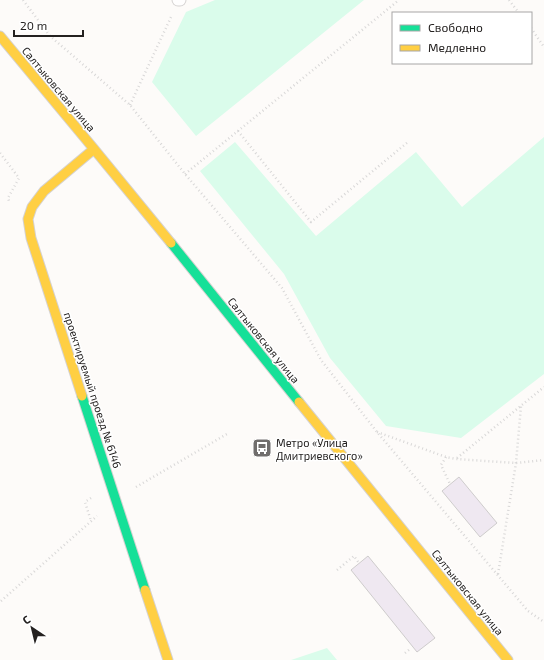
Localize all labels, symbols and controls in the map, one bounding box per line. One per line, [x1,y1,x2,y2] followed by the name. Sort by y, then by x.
[14,12,83,38] scale bar
[392,12,532,64] legend
[20,18,47,32] text: 20 m
[428,20,483,34] text: Свободно
[428,40,486,54] text: Медленно
[19,44,98,135] street label: Салтыковская улица
[225,294,303,386] street label: Салтыковская улица
[61,310,124,470] street label: проектируемый проезд № 6146
[276,436,363,462] place label: Метро «Улица Дмитриевского»
[251,437,273,459] bus stop icon: Метро «Улица Дмитриевского»
[429,546,507,638] street label: Салтыковская улица
[12,608,52,648] north arrow
[20,612,33,627] text: С

